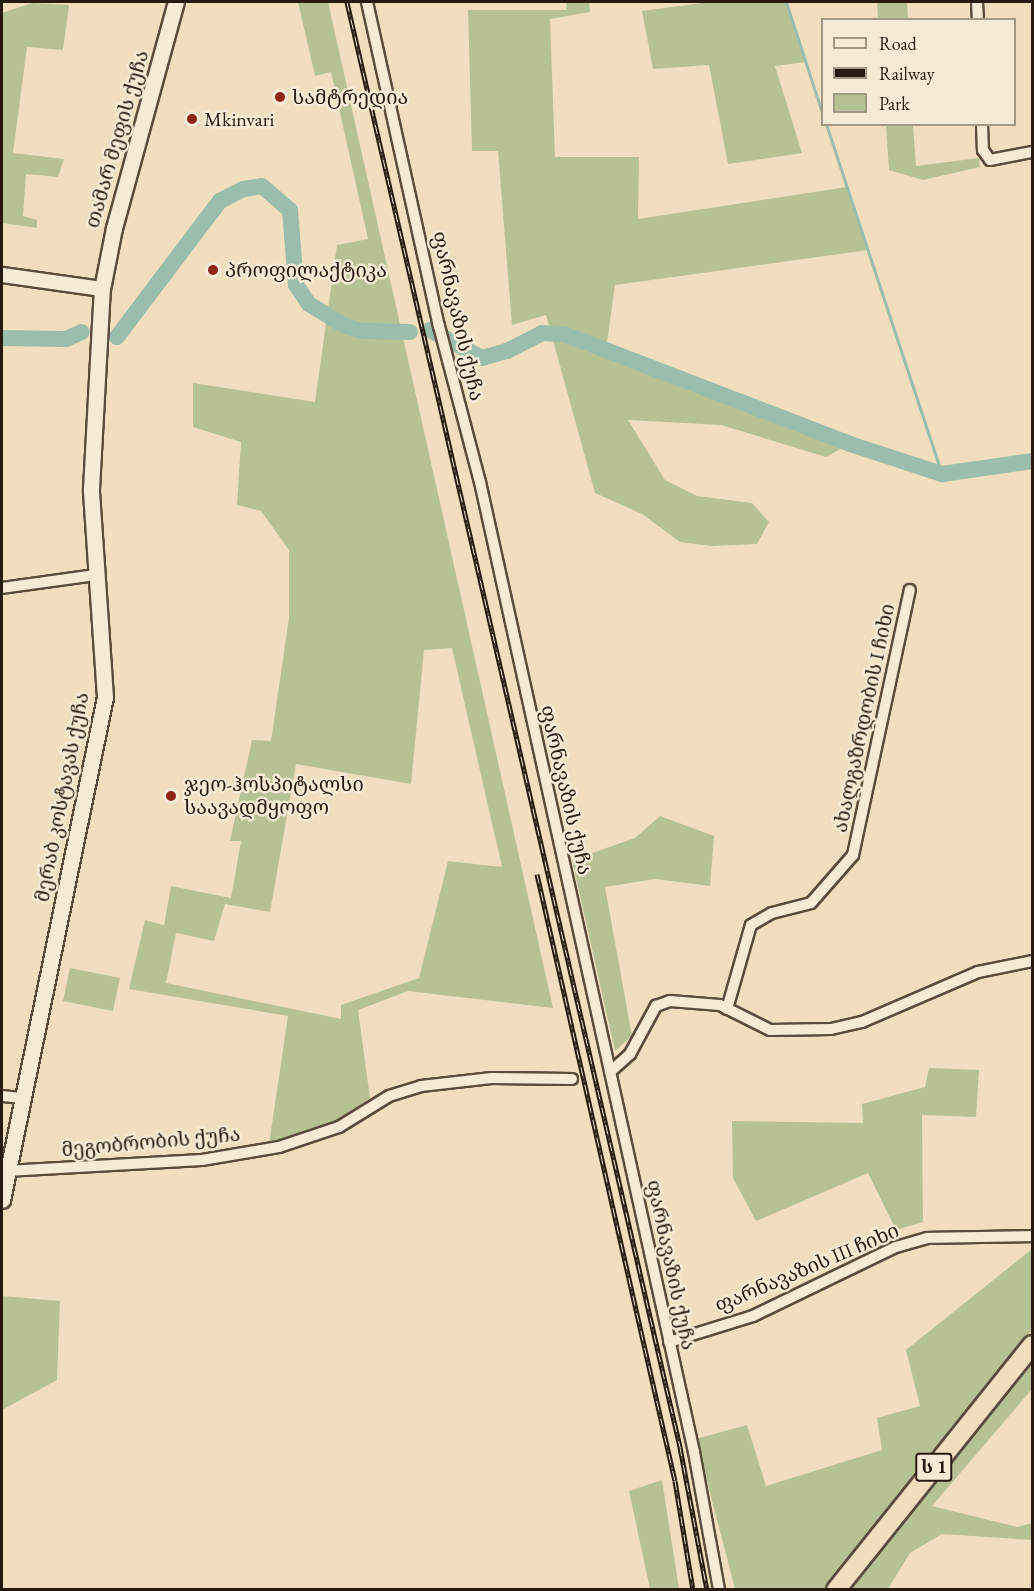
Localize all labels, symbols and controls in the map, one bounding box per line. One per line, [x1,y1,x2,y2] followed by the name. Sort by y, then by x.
[821,18,1016,126] legend
[879,32,917,55] text: Road
[80,47,154,231] street label: თამარ მეფის ქუჩა
[879,62,935,85] text: Railway
[292,85,408,109] place label: სამტრედია
[273,90,287,104] marker: სამტრედია
[879,92,910,115] text: Park
[204,107,274,131] place label: Mkinvari
[185,112,199,126] marker: Mkinvari
[427,229,489,403] street label: ფარნავაზის ქუჩა
[225,258,387,282] place label: პროფილაქტიკა
[206,263,220,277] marker: პროფილაქტიკა
[828,601,900,835] street label: ახალგაზრდობის I ჩიხი
[30,690,94,904] street label: მერაბ კოსტავას ქუჩა
[535,703,597,877] street label: ფარნავაზის ქუჩა
[184,772,364,819] place label: ჯეო-ჰოსპიტალსი საავადმყოფო
[162,787,180,805] marker: ჯეო-ჰოსპიტალსი საავადმყოფო
[61,1122,241,1162] street label: მეგობრობის ქუჩა
[641,1178,701,1352] street label: ფარნავაზის ქუჩა
[711,1218,903,1318] street label: ფარნავაზის III ჩიხი
[914,1452,954,1482] road number: ს 1

